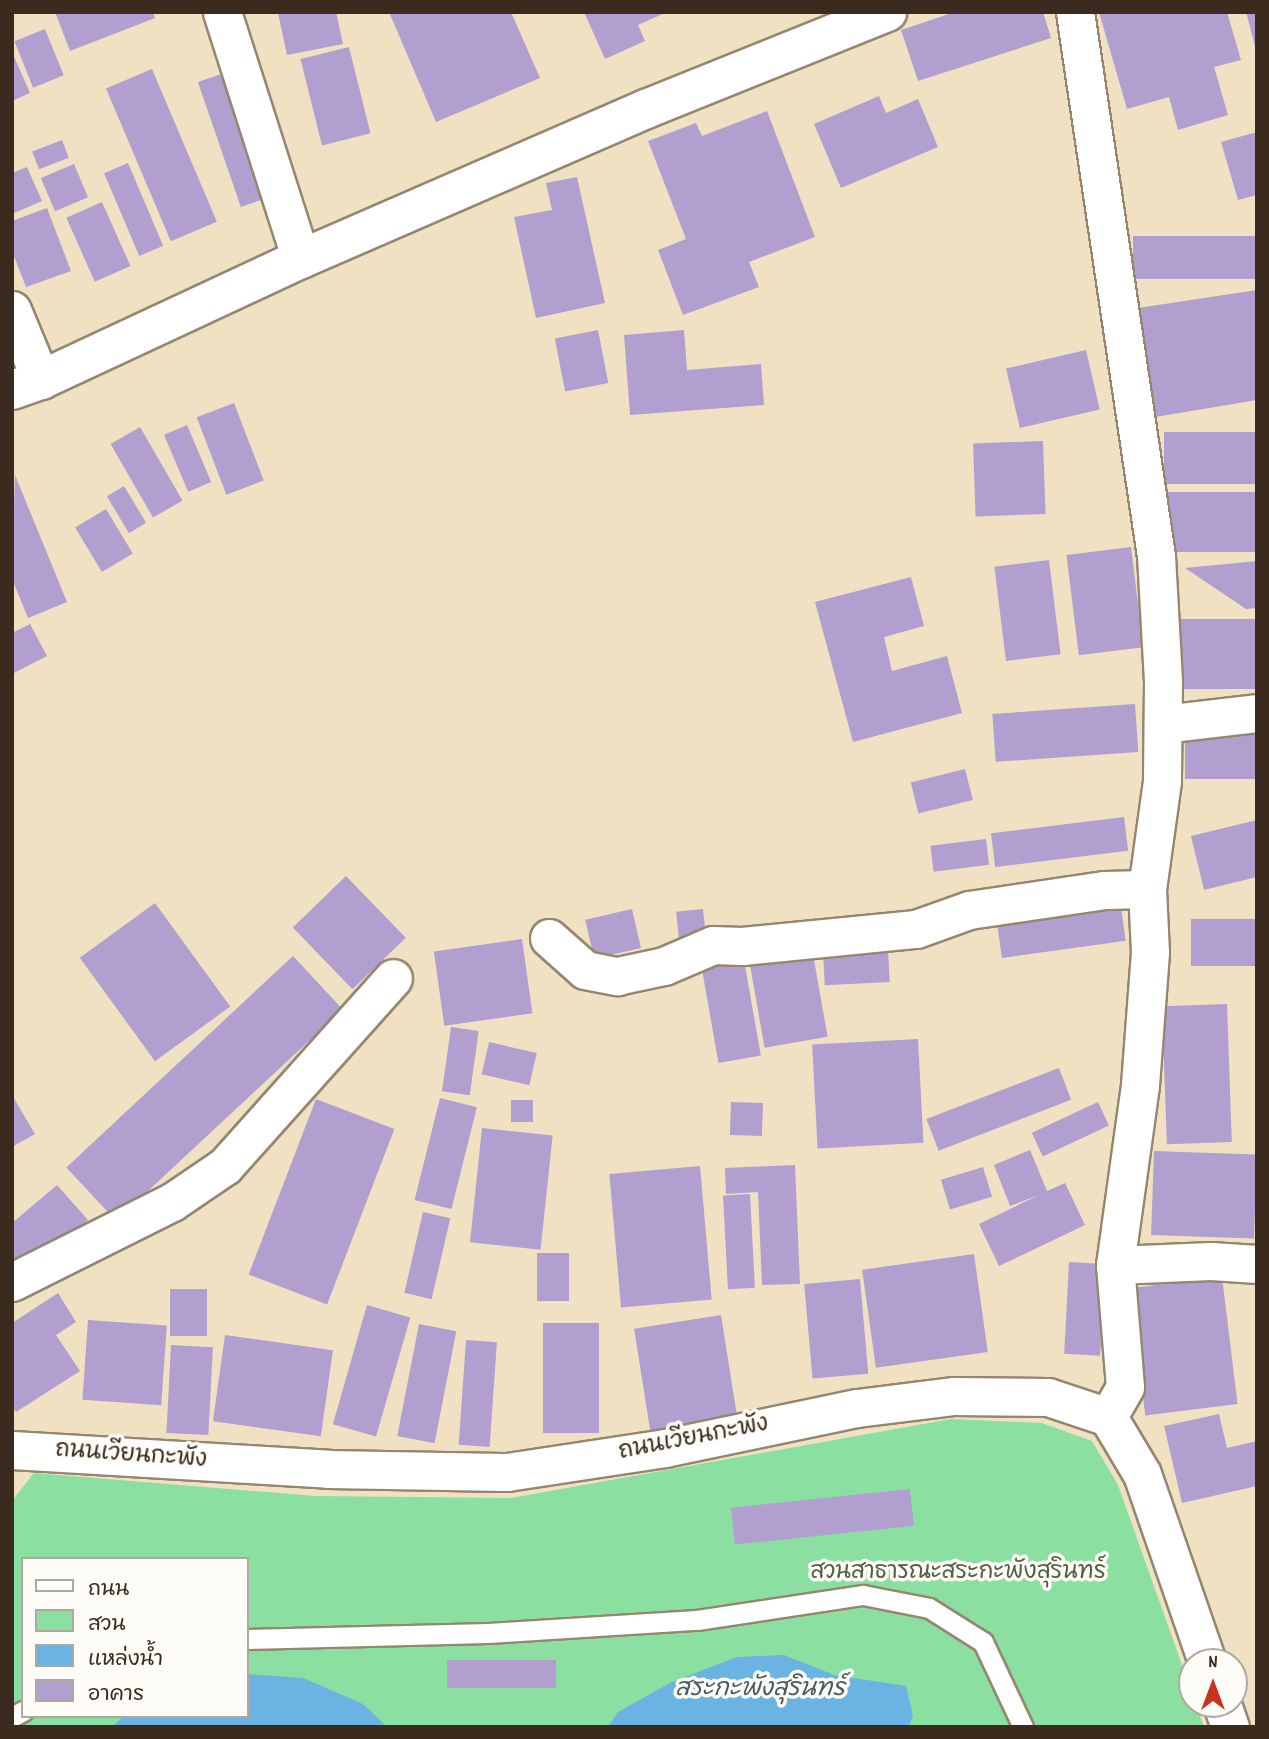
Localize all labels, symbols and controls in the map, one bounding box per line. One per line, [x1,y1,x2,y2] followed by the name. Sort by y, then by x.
[617,1412,771,1468] street label: ถนนเวียนกะพัง
[54,1438,208,1476] street label: ถนนเวียนกะพัง
[21,1557,248,1718] legend
[810,1560,1106,1588] park label: สวนสาธารณะสระกะพังสุรินทร์
[88,1576,129,1606] text: ถนน
[88,1611,125,1641] text: สวน
[88,1646,163,1676] text: แหล่งน้ำ
[1178,1648,1248,1718] north arrow
[1208,1650,1218,1677] text: N
[675,1677,845,1705] water label: สระกะพังสุรินทร์
[88,1681,144,1711] text: อาคาร

